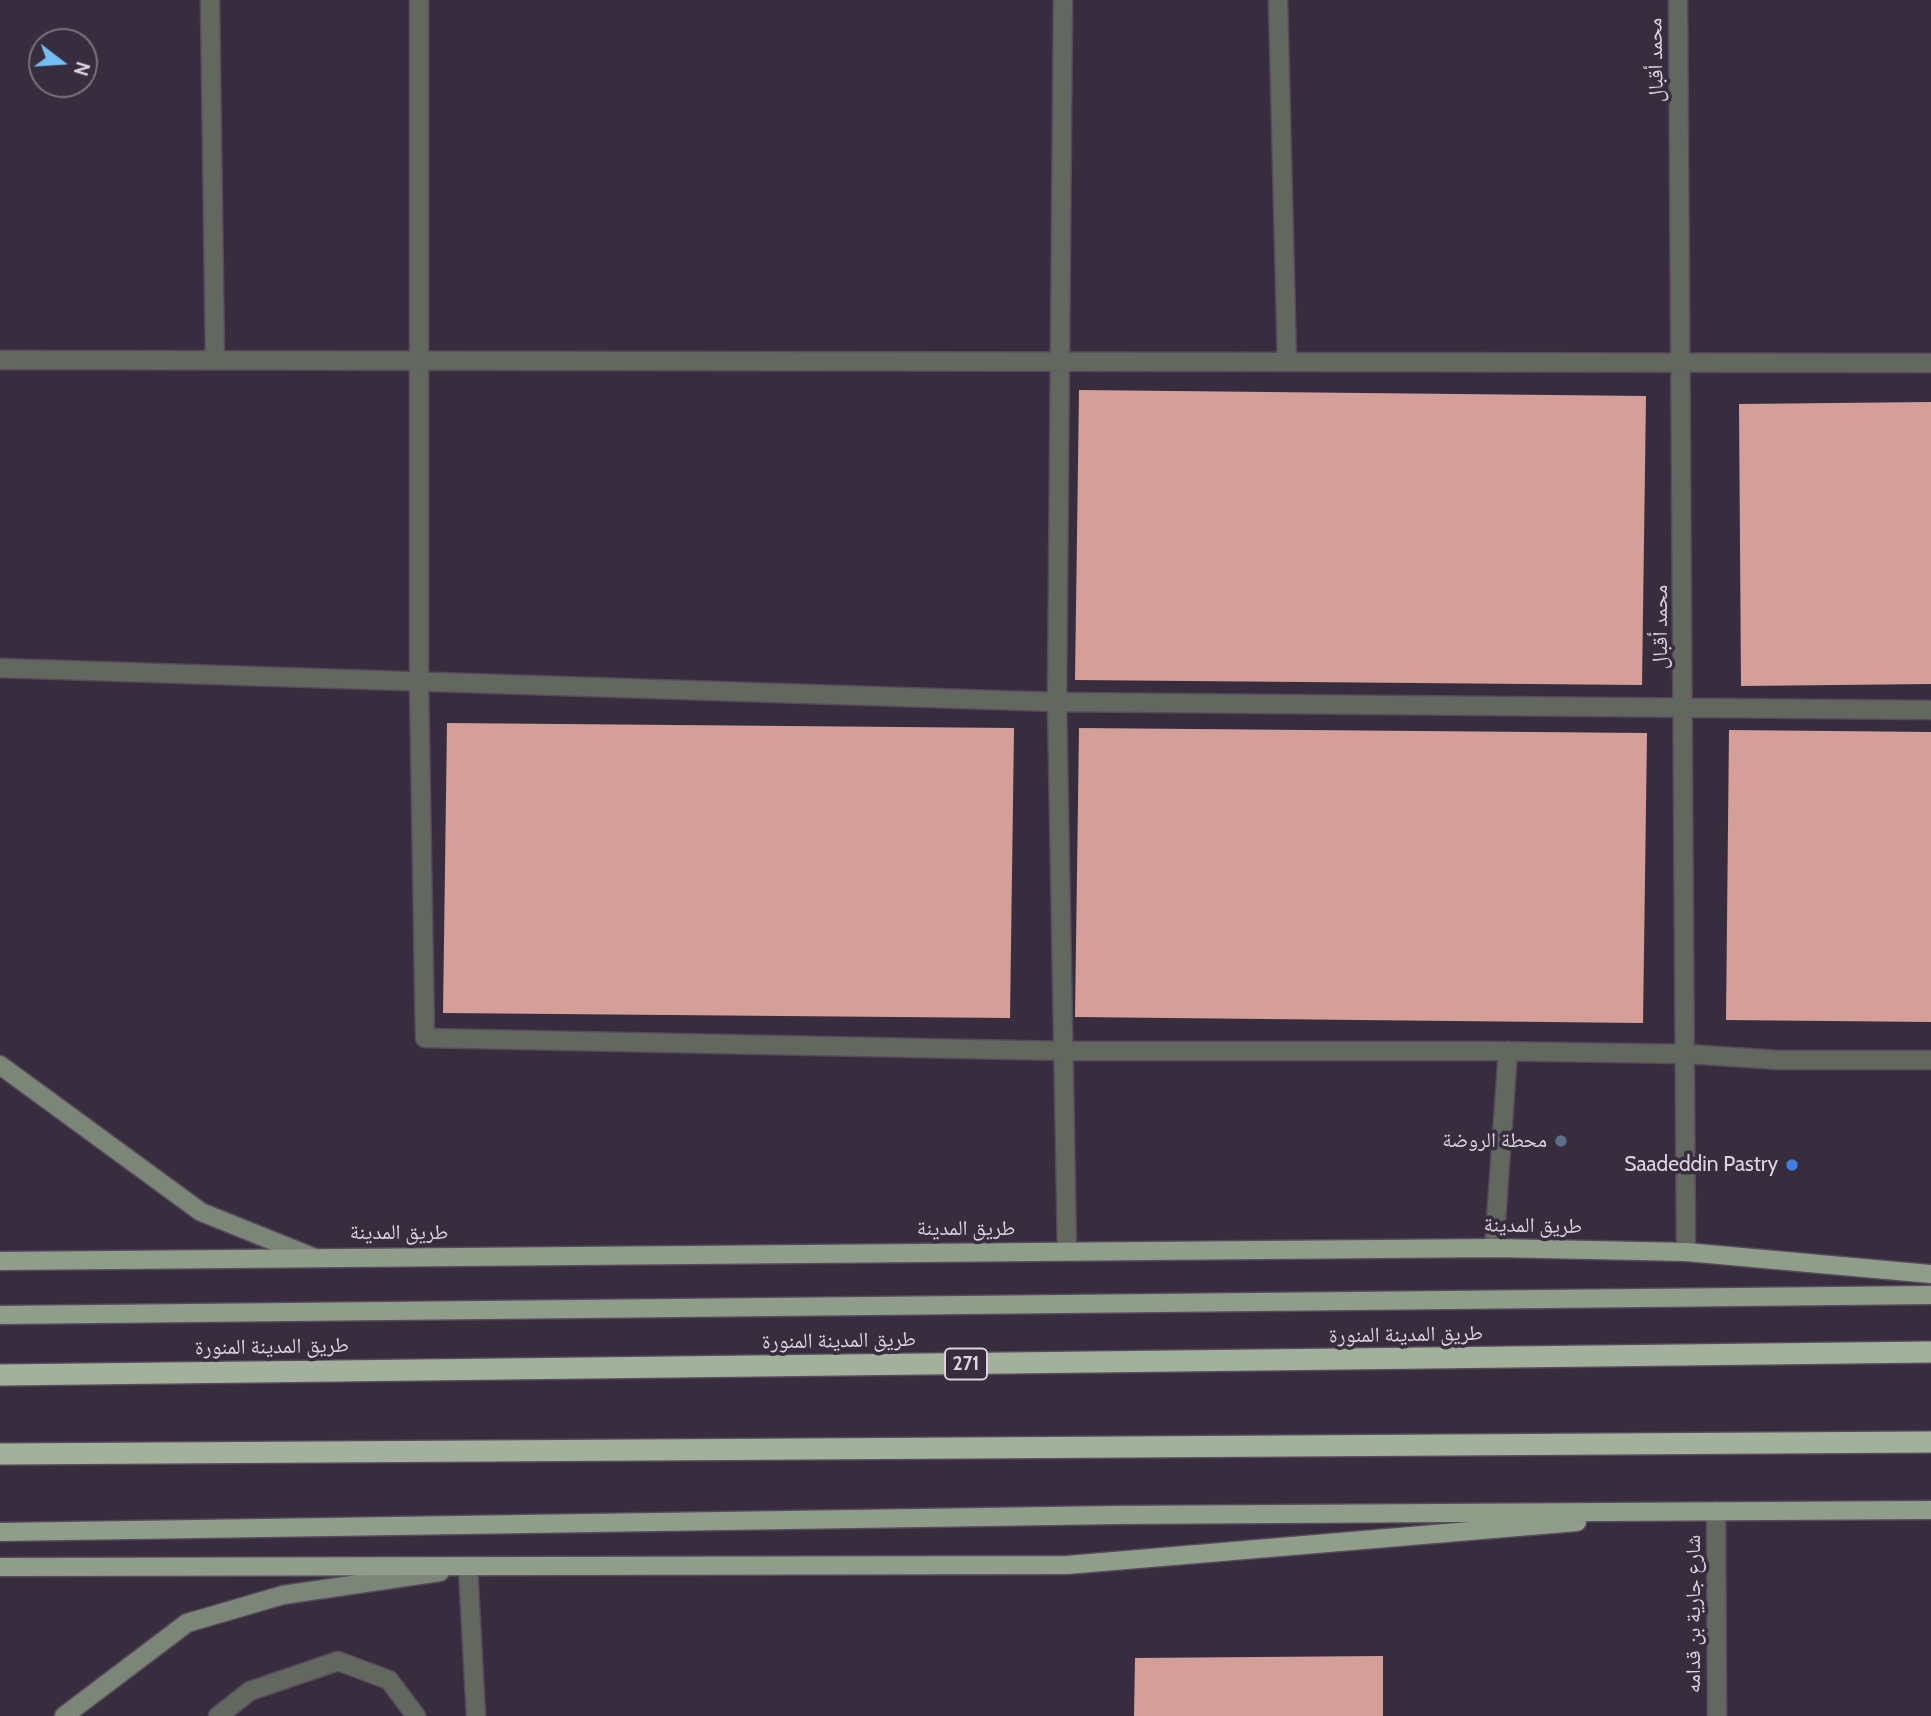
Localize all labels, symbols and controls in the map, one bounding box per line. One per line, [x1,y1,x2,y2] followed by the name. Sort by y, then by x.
[1643,17,1669,103] street label: محمد أقبال
[28,28,98,98] north arrow
[69,59,95,78] text: N
[1648,585,1674,669] street label: محمد أقبال
[1442,1128,1547,1154] place label: محطة الروضة
[1553,1133,1569,1149] marker: محطة الروضة
[1624,1152,1778,1178] place label: Saadeddin Pastry
[1784,1157,1800,1173] marker: Saadeddin Pastry
[1483,1213,1583,1239] street label: طريق المدينة
[917,1216,1015,1242] street label: طريق المدينة
[350,1220,448,1246] street label: طريق المدينة
[1329,1321,1483,1349] street label: طريق المدينة المنورة
[762,1327,916,1355] street label: طريق المدينة المنورة
[195,1333,349,1361] street label: طريق المدينة المنورة
[945,1348,987,1380] road number: 271
[1681,1535,1707,1693] street label: شارع جارية بن قدامه

